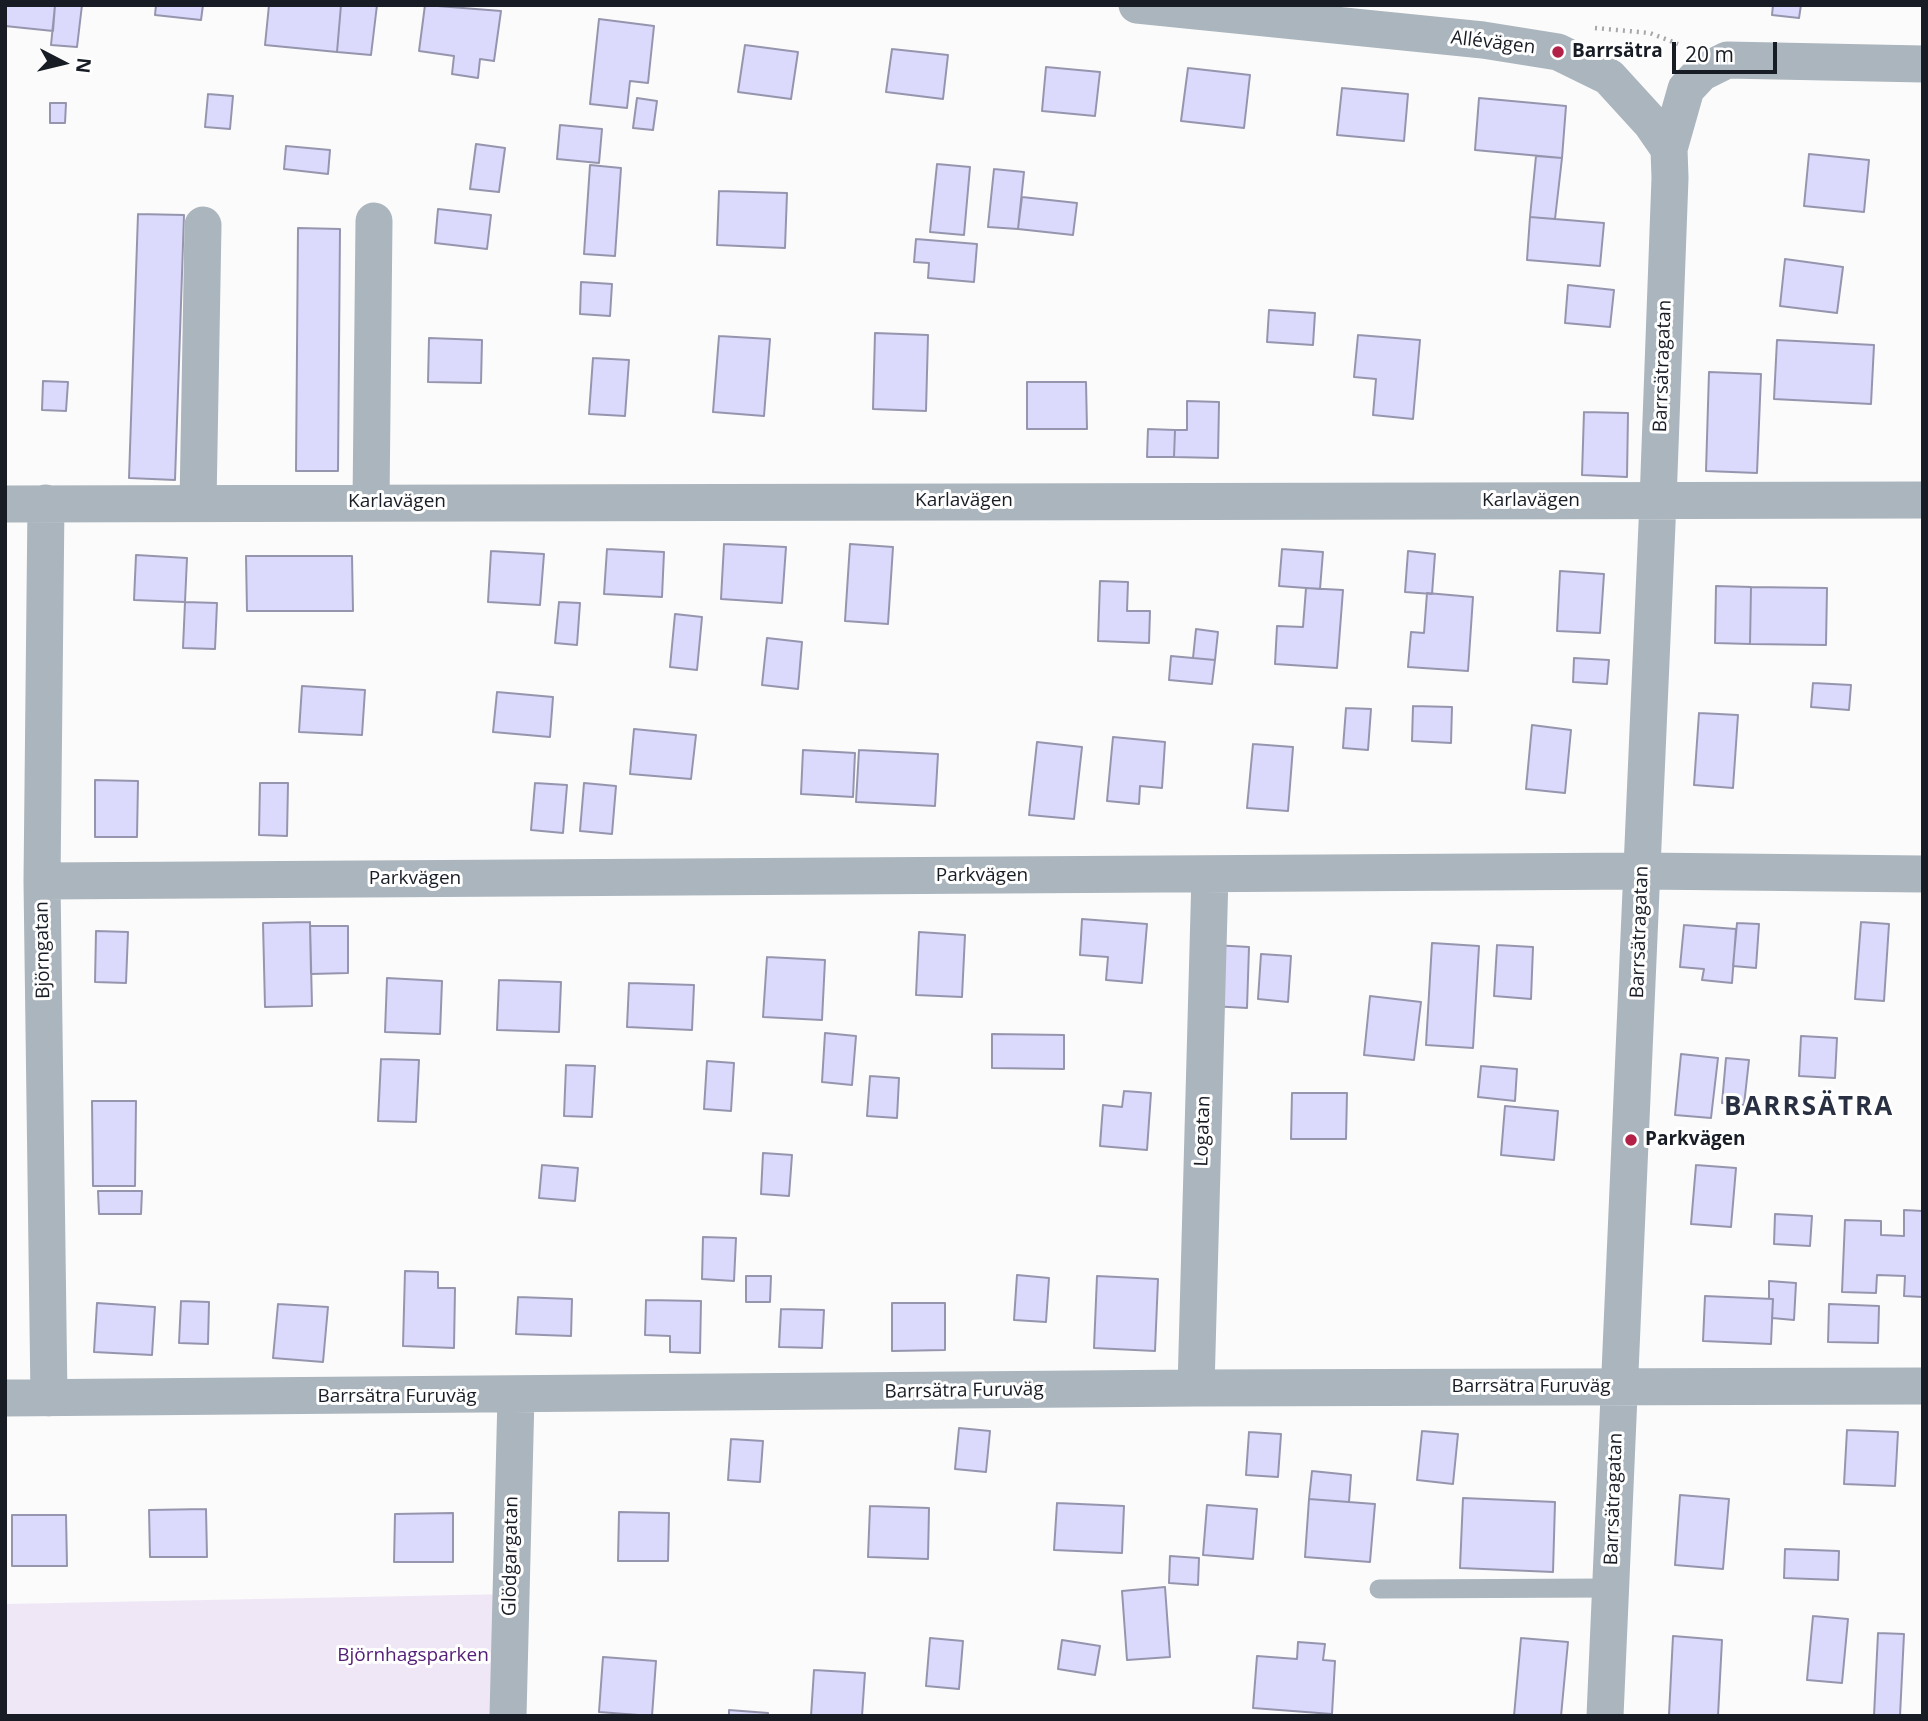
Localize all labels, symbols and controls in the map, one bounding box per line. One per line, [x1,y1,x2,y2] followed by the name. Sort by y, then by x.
[1449,27,1537,59] street label: Allévägen
[28,28,98,98] north arrow
[1676,28,1781,72] scale bar
[1685,40,1734,68] text: 20 m
[1572,41,1663,63] place label: Barrsätra
[1550,44,1566,60] marker: Barrsätra
[70,56,98,75] text: N
[1649,299,1677,433] street label: Barrsätragatan
[915,490,1013,512] street label: Karlavägen
[1482,490,1580,512] street label: Karlavägen
[348,491,446,513] street label: Karlavägen
[936,865,1028,887] street label: Parkvägen
[1626,865,1654,999] street label: Barrsätragatan
[369,868,461,890] street label: Parkvägen
[31,901,55,999] street label: Björngatan
[1725,1092,1893,1124] district label: BARRSÄTRA
[1190,1095,1216,1167] street label: Logatan
[1645,1129,1746,1151] place label: Parkvägen
[1623,1132,1639,1148] marker: Parkvägen
[1451,1376,1611,1398] street label: Barrsätra Furuväg
[884,1378,1044,1404] street label: Barrsätra Furuväg
[317,1386,477,1408] street label: Barrsätra Furuväg
[1600,1432,1628,1566] street label: Barrsätragatan
[499,1496,523,1616] street label: Glödgargatan
[337,1645,489,1667] park label: Björnhagsparken

